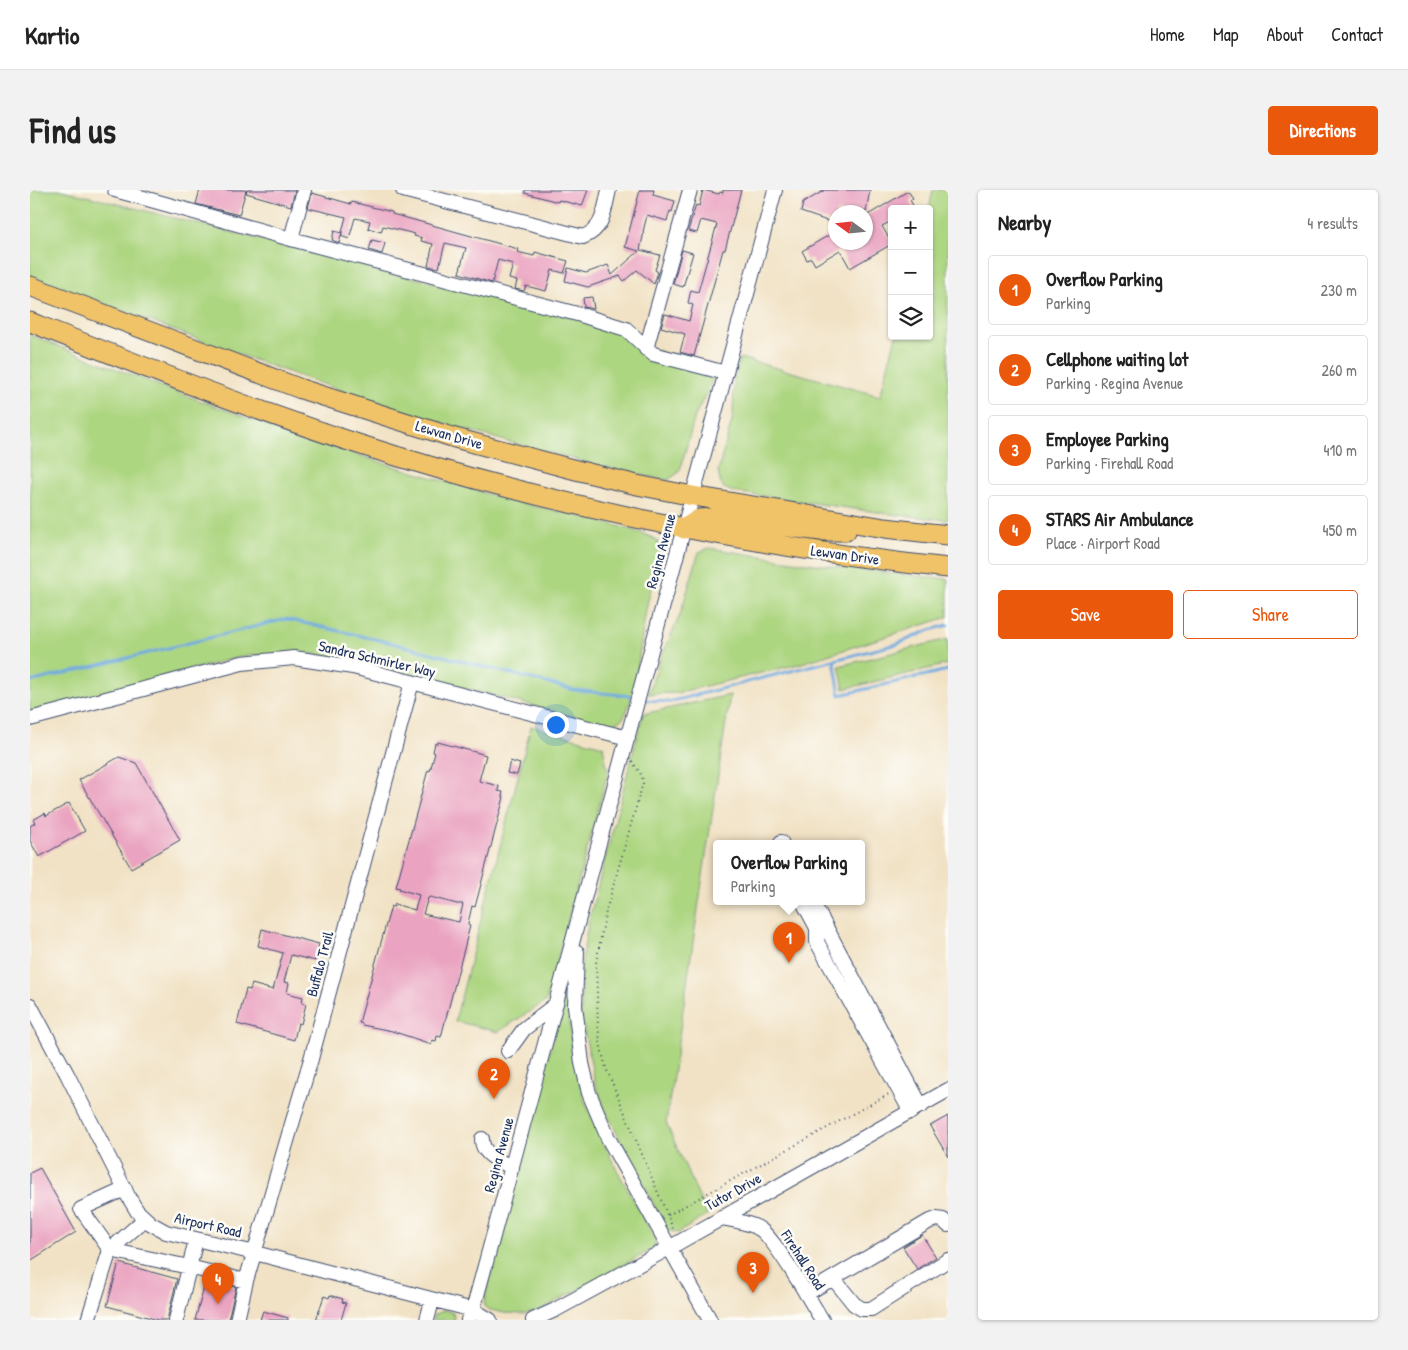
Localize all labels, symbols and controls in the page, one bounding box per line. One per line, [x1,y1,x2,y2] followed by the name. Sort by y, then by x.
[25,19,80,51] text: Kartio
[1150,22,1185,47] text: Home
[1213,22,1238,47] text: Map
[1266,22,1303,47] text: About
[1331,22,1383,47] text: Contact
[1268,106,1378,155] button: Directions
[30,107,116,154] text: Find us
[828,205,873,250] north arrow
[888,205,933,340] map controls
[888,205,933,250] button: +
[998,208,1051,237] text: Nearby
[1307,212,1358,234] text: 4 results
[888,250,933,295] button: −
[1046,266,1163,292] text: Overflow Parking
[1012,279,1018,301] text: 1
[1321,279,1357,301] text: 230 m
[1046,292,1091,314] text: Parking
[888,295,933,340] button: layers
[1046,346,1188,372] text: Cellphone waiting lot
[1011,359,1019,381] text: 2
[1321,359,1357,381] text: 260 m
[1046,372,1183,394] text: Parking · Regina Avenue
[413,415,485,454] street label: Lewvan Drive
[1046,426,1169,452] text: Employee Parking
[1011,439,1019,461] text: 3
[1323,439,1357,461] text: 410 m
[1046,452,1173,474] text: Parking · Firehall Road
[1046,506,1193,532] text: STARS Air Ambulance
[640,511,681,591] street label: Regina Avenue
[1012,519,1018,541] text: 4
[1323,519,1357,541] text: 450 m
[1046,532,1160,554] text: Place · Airport Road
[810,539,881,570] street label: Lewvan Drive
[998,590,1173,639] button: Save
[1183,590,1358,639] button: Share
[317,635,438,682] street label: Sandra Schmirler Way
[543,712,569,738] your location
[713,840,865,905] popup
[731,849,847,875] text: Overflow Parking
[731,875,775,897] text: Parking
[773,922,805,963] pin: 1
[301,929,338,999] street label: Buffalo Trail
[478,1058,510,1099] pin: 2
[478,1115,519,1195] street label: Regina Avenue
[701,1167,765,1216] street label: Tutor Drive
[173,1207,244,1242] street label: Airport Road
[776,1225,831,1294] street label: Firehall Road
[737,1252,769,1293] pin: 3
[202,1263,234,1304] pin: 4

